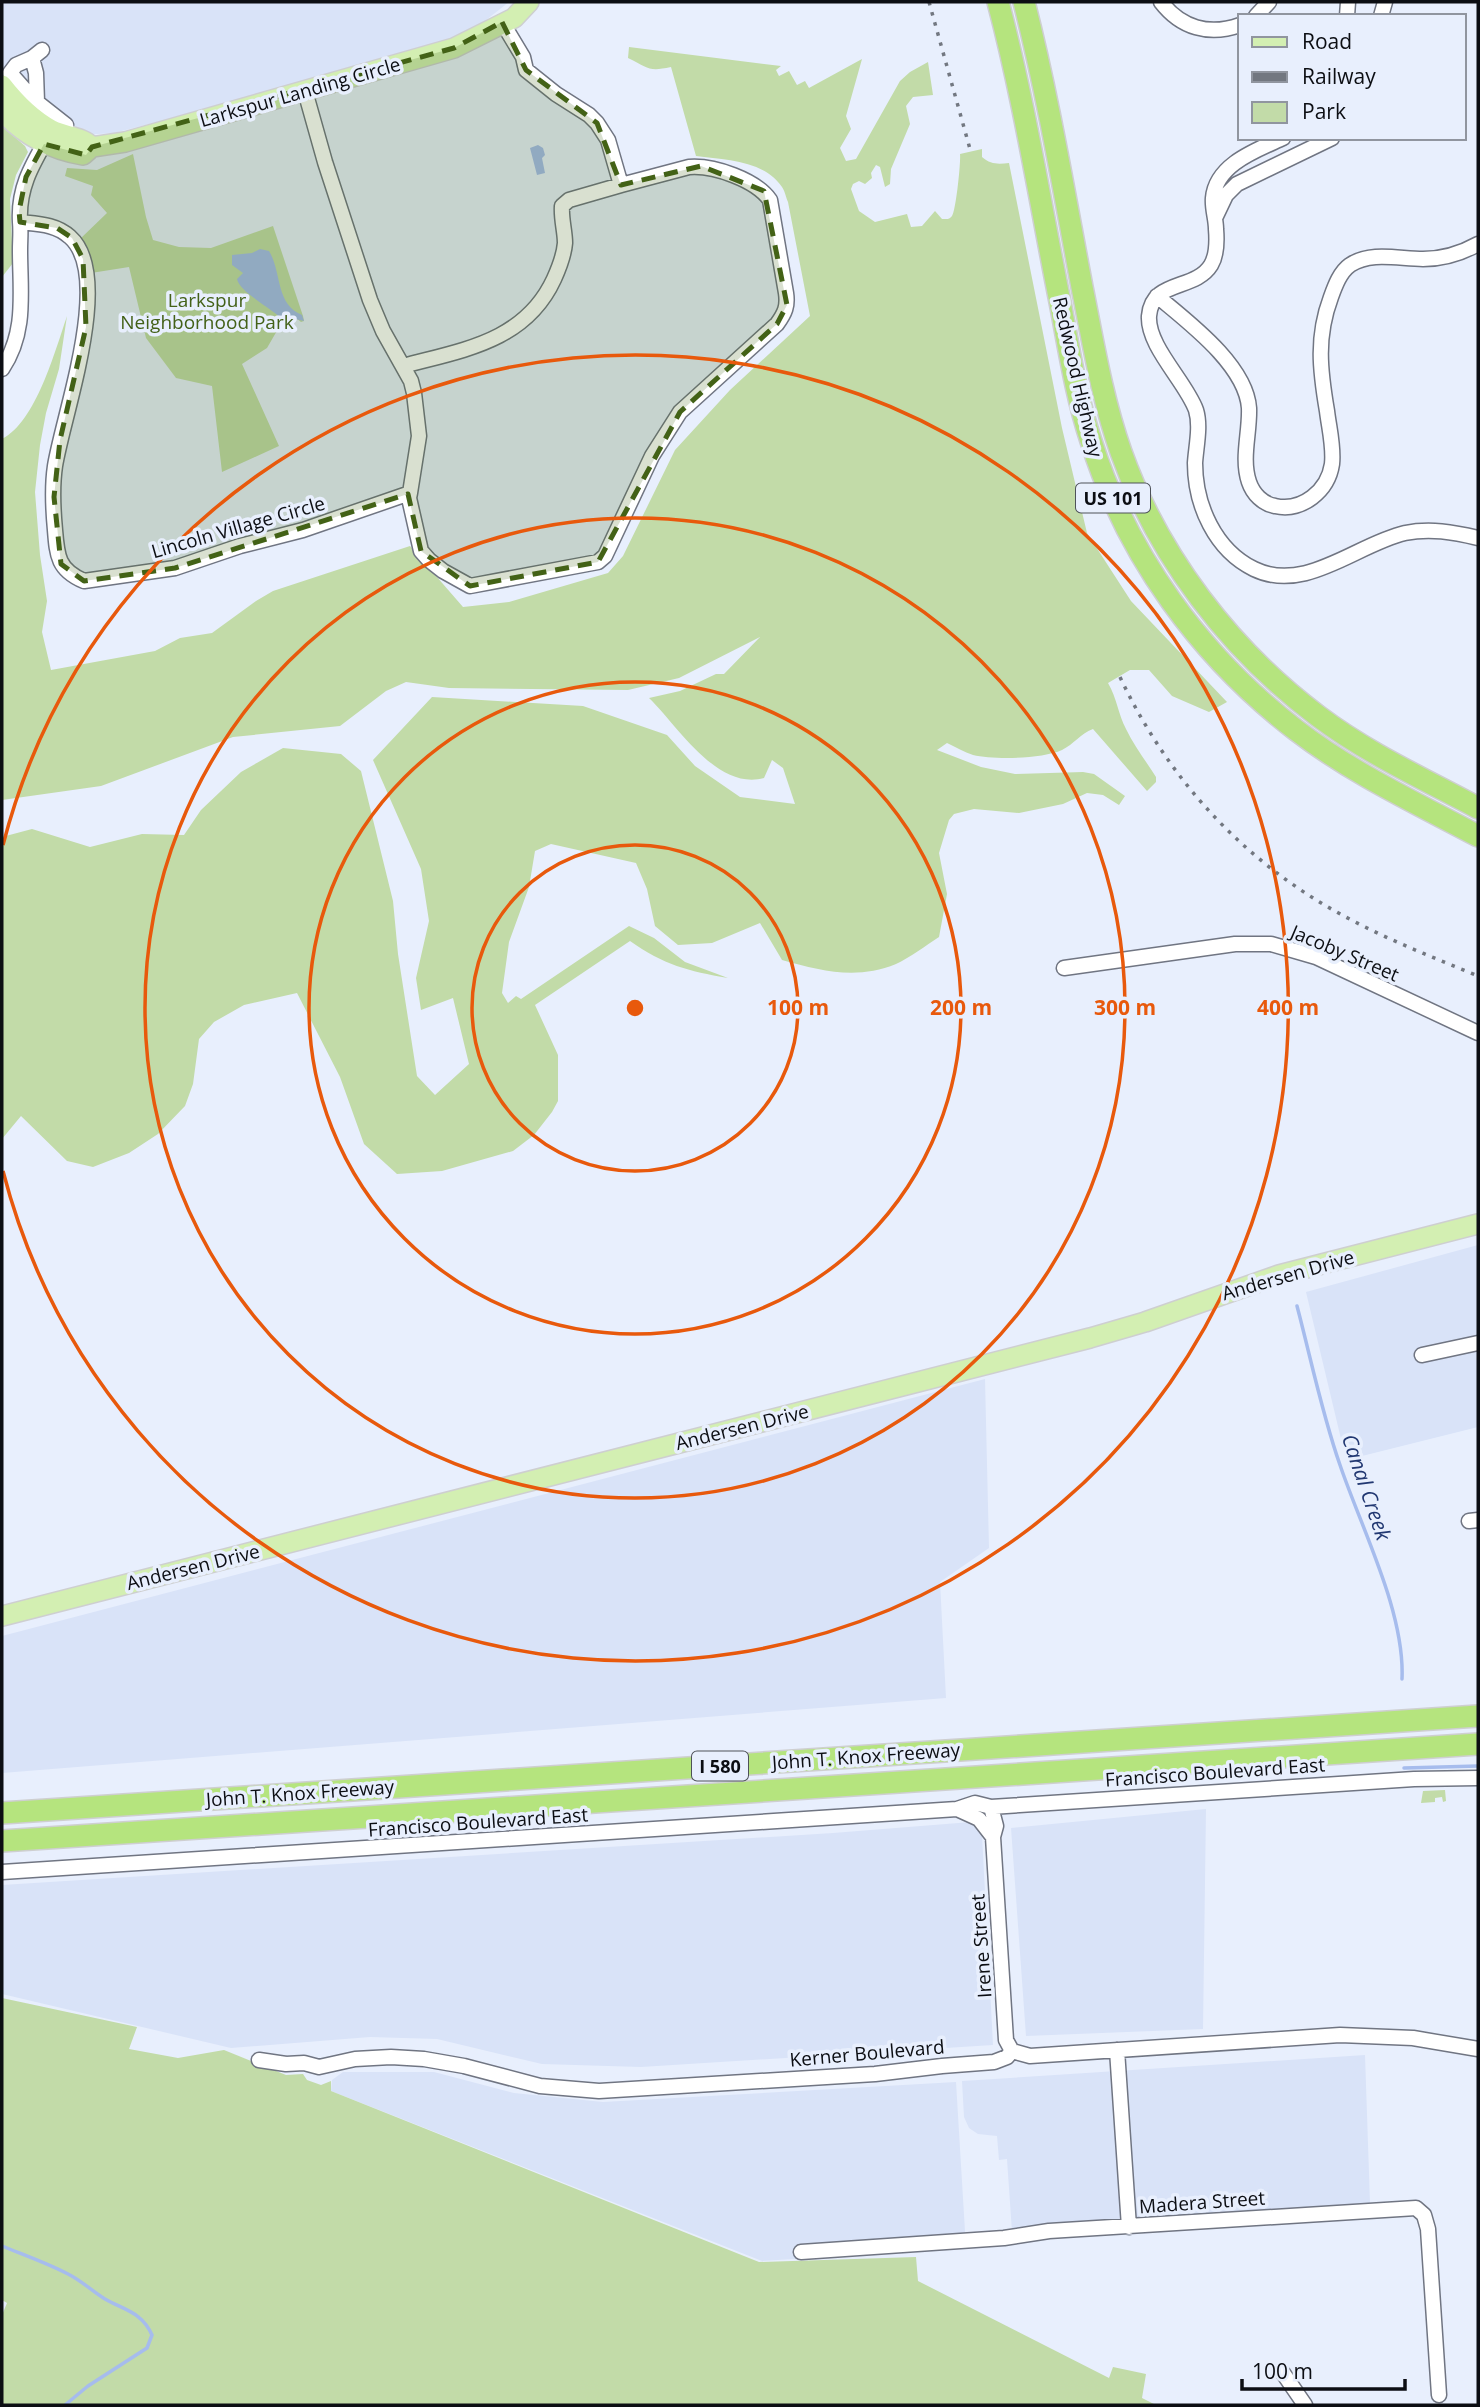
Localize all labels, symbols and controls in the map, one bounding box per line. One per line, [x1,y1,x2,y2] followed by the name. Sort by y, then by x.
[1238,14,1466,140] legend
[1302,27,1352,55] text: Road
[197,51,403,133] street label: Larkspur Landing Circle
[1302,62,1376,90] text: Railway
[1302,97,1346,125] text: Park
[120,287,294,335] park label: Larkspur Neighborhood Park
[1047,294,1109,460] street label: Redwood Highway
[1076,484,1150,512] road number: US 101
[148,490,328,564] street label: Lincoln Village Circle
[1285,918,1403,988] street label: Jacoby Street
[767,993,829,1021] text: 100 m
[930,993,992,1021] text: 200 m
[1094,993,1156,1021] text: 300 m
[1257,993,1319,1021] text: 400 m
[623,996,647,1020] centre of rings
[1219,1244,1357,1306] street label: Andersen Drive
[673,1398,811,1456] street label: Andersen Drive
[1336,1430,1399,1545] water label: Canal Creek
[124,1538,262,1596] street label: Andersen Drive
[769,1736,961,1776] street label: John T. Knox Freeway
[692,1751,748,1780] road number: I 580
[1104,1751,1326,1793] street label: Francisco Boulevard East
[203,1773,395,1813] street label: John T. Knox Freeway
[367,1801,589,1843] street label: Francisco Boulevard East
[964,1893,998,1999] street label: Irene Street
[788,2033,946,2073] street label: Kerner Boulevard
[1138,2185,1266,2219] street label: Madera Street
[1242,2348,1405,2392] scale bar
[1252,2357,1313,2385] text: 100 m

